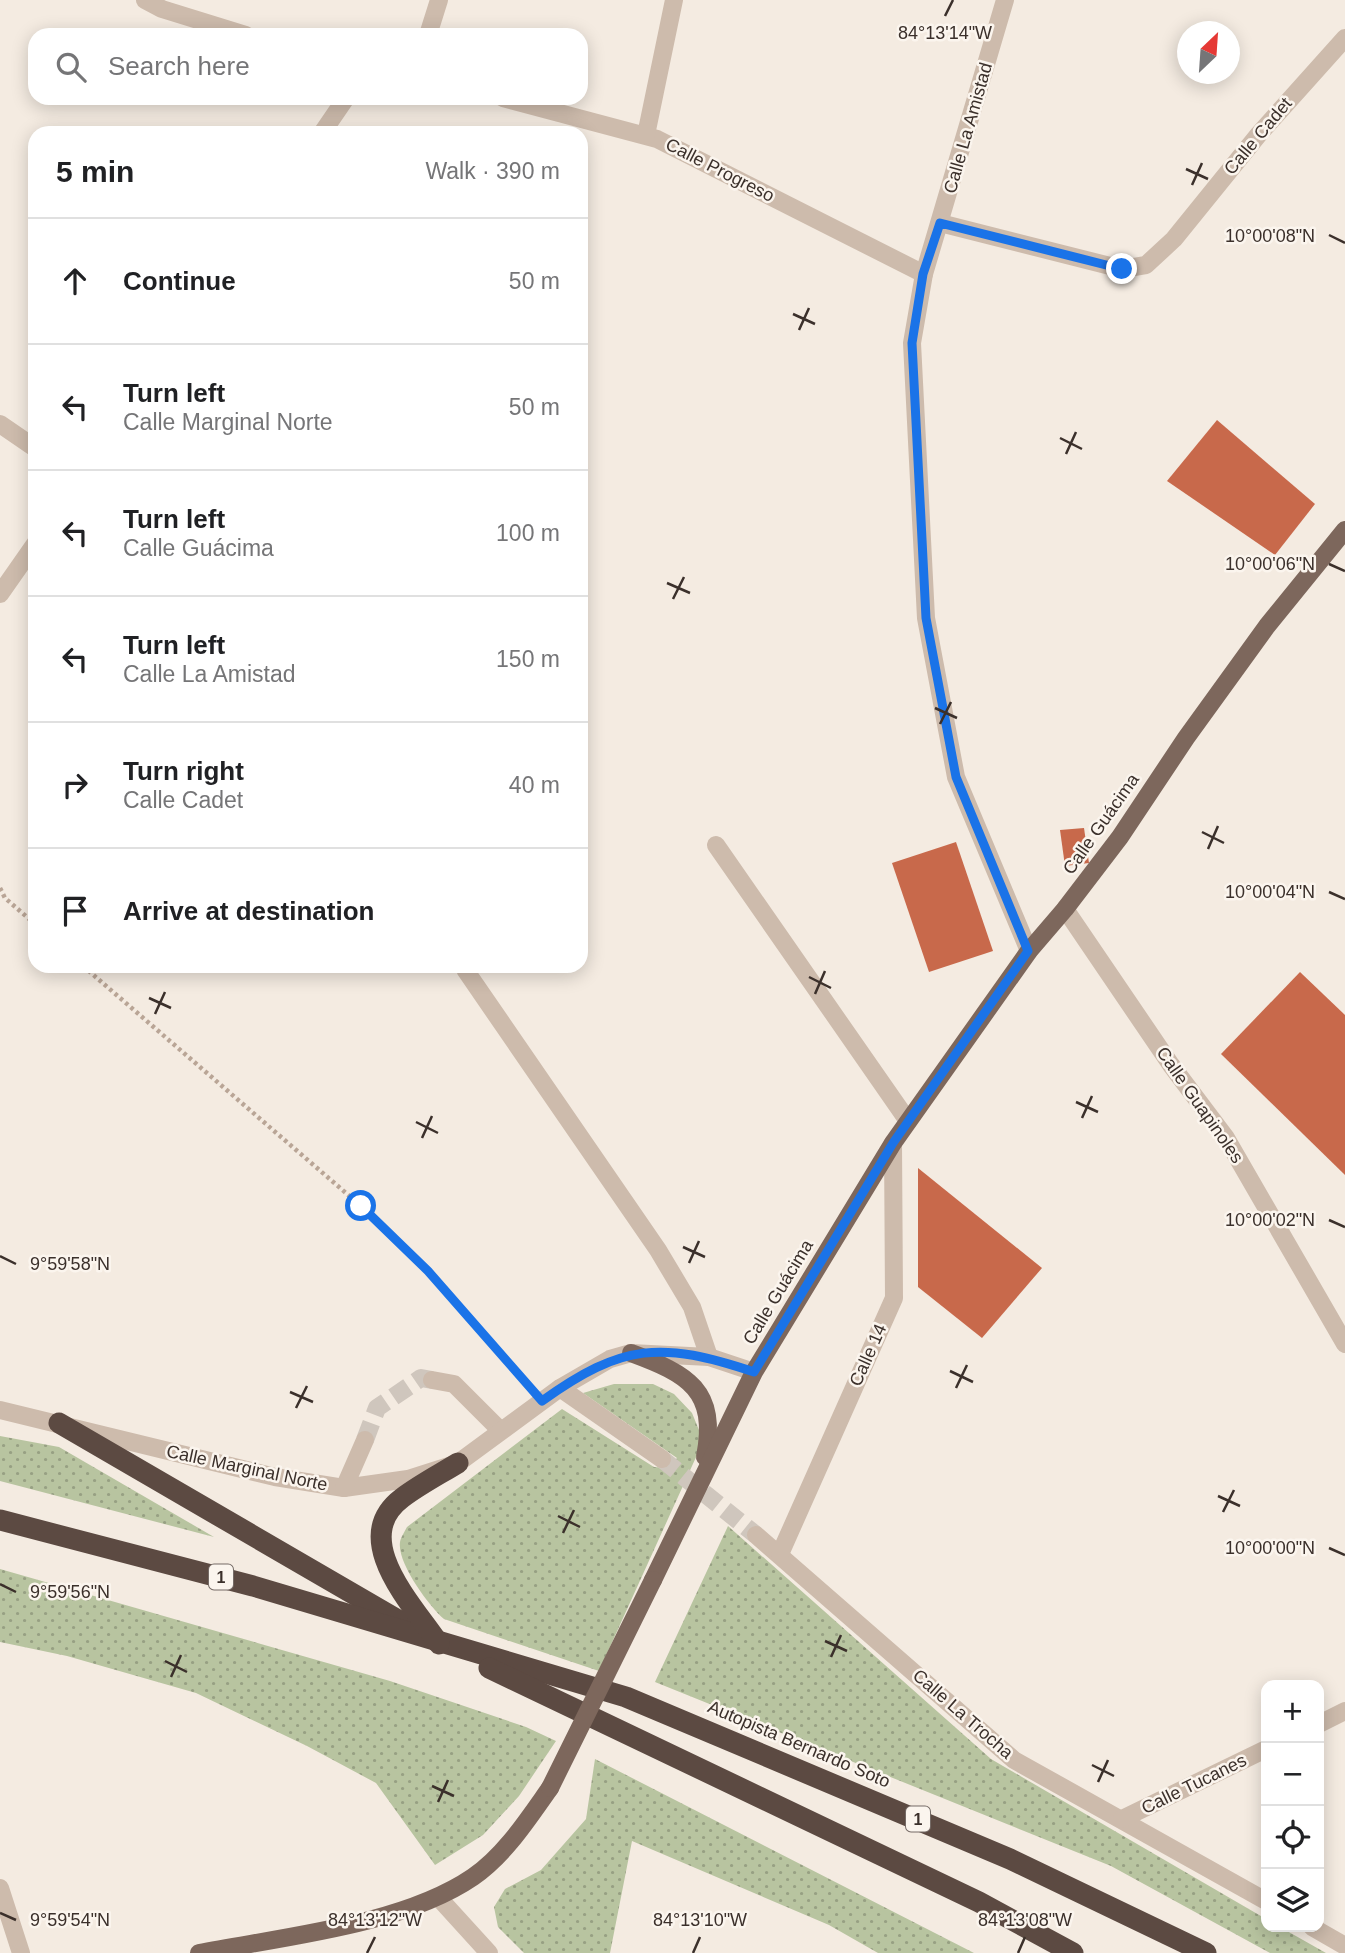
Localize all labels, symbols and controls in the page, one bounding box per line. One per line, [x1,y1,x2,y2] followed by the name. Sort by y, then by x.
[1177,21,1240,84] north arrow
[898,23,992,43] text: 84°13'14"W
[28,28,588,105] search box
[52,48,90,86] icon: search
[108,51,250,81] text: Search here
[940,60,996,196] street label: Calle La Amistad
[1220,94,1296,178] street label: Calle Cadet
[662,134,778,206] street label: Calle Progreso
[56,155,134,188] text: 5 min
[425,158,560,184] text: Walk · 390 m
[1225,226,1315,246] text: 10°00'08"N
[1106,253,1137,284] route end
[56,262,94,300] icon: ahead
[123,266,236,296] text: Continue
[509,268,560,294] text: 50 m
[123,378,225,408] text: Turn left
[56,388,94,426] icon: left
[509,394,560,420] text: 50 m
[123,409,333,435] text: Calle Marginal Norte
[123,504,225,534] text: Turn left
[56,514,94,552] icon: left
[496,520,560,546] text: 100 m
[123,535,274,561] text: Calle Guácima
[1225,554,1315,574] text: 10°00'06"N
[123,630,225,660] text: Turn left
[56,640,94,678] icon: left
[496,646,560,672] text: 150 m
[123,661,296,687] text: Calle La Amistad
[123,756,244,786] text: Turn right
[56,766,94,804] icon: right
[1059,769,1144,878] street label: Calle Guácima
[509,772,560,798] text: 40 m
[123,787,243,813] text: Calle Cadet
[1225,882,1315,902] text: 10°00'04"N
[56,892,94,930] icon: arrive
[123,896,374,926] text: Arrive at destination
[1152,1043,1248,1167] street label: Calle Guapinoles
[345,1190,376,1221] route start
[1225,1210,1315,1230] text: 10°00'02"N
[739,1235,817,1348] street label: Calle Guácima
[30,1254,110,1274] text: 9°59'58"N
[845,1321,891,1389] street label: Calle 14
[165,1441,329,1495] street label: Calle Marginal Norte
[1225,1538,1315,1558] text: 10°00'00"N
[209,1564,233,1590] road number: 1
[30,1582,110,1602] text: 9°59'56"N
[909,1665,1018,1764] street label: Calle La Trocha
[1261,1680,1324,1932] map controls
[1261,1680,1324,1743] button: +
[705,1696,893,1792] street label: Autopista Bernardo Soto
[1261,1743,1324,1806] button: −
[1138,1750,1250,1818] street label: Calle Tucanes
[906,1806,930,1831] road number: 1
[1261,1806,1324,1869] button: locate
[1261,1869,1324,1932] button: layers
[30,1910,110,1930] text: 9°59'54"N
[328,1910,422,1930] text: 84°13'12"W
[653,1910,747,1930] text: 84°13'10"W
[978,1910,1072,1930] text: 84°13'08"W

